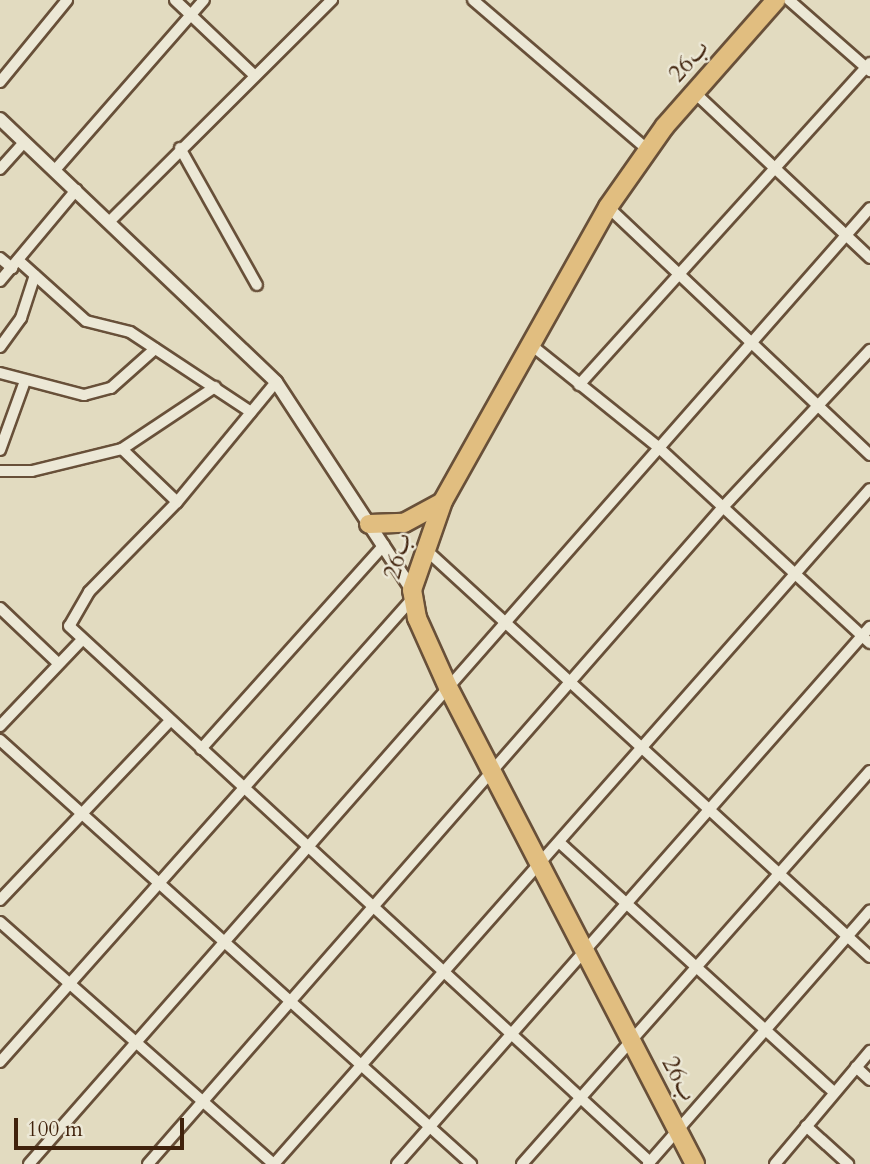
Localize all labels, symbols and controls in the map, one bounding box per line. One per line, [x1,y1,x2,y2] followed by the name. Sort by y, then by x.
[663,34,715,88] street label: 26ب
[378,530,418,582] street label: 26ب
[655,1052,703,1106] street label: 26ب
[18,1104,187,1148] scale bar
[27,1115,83,1144] text: 100 m

